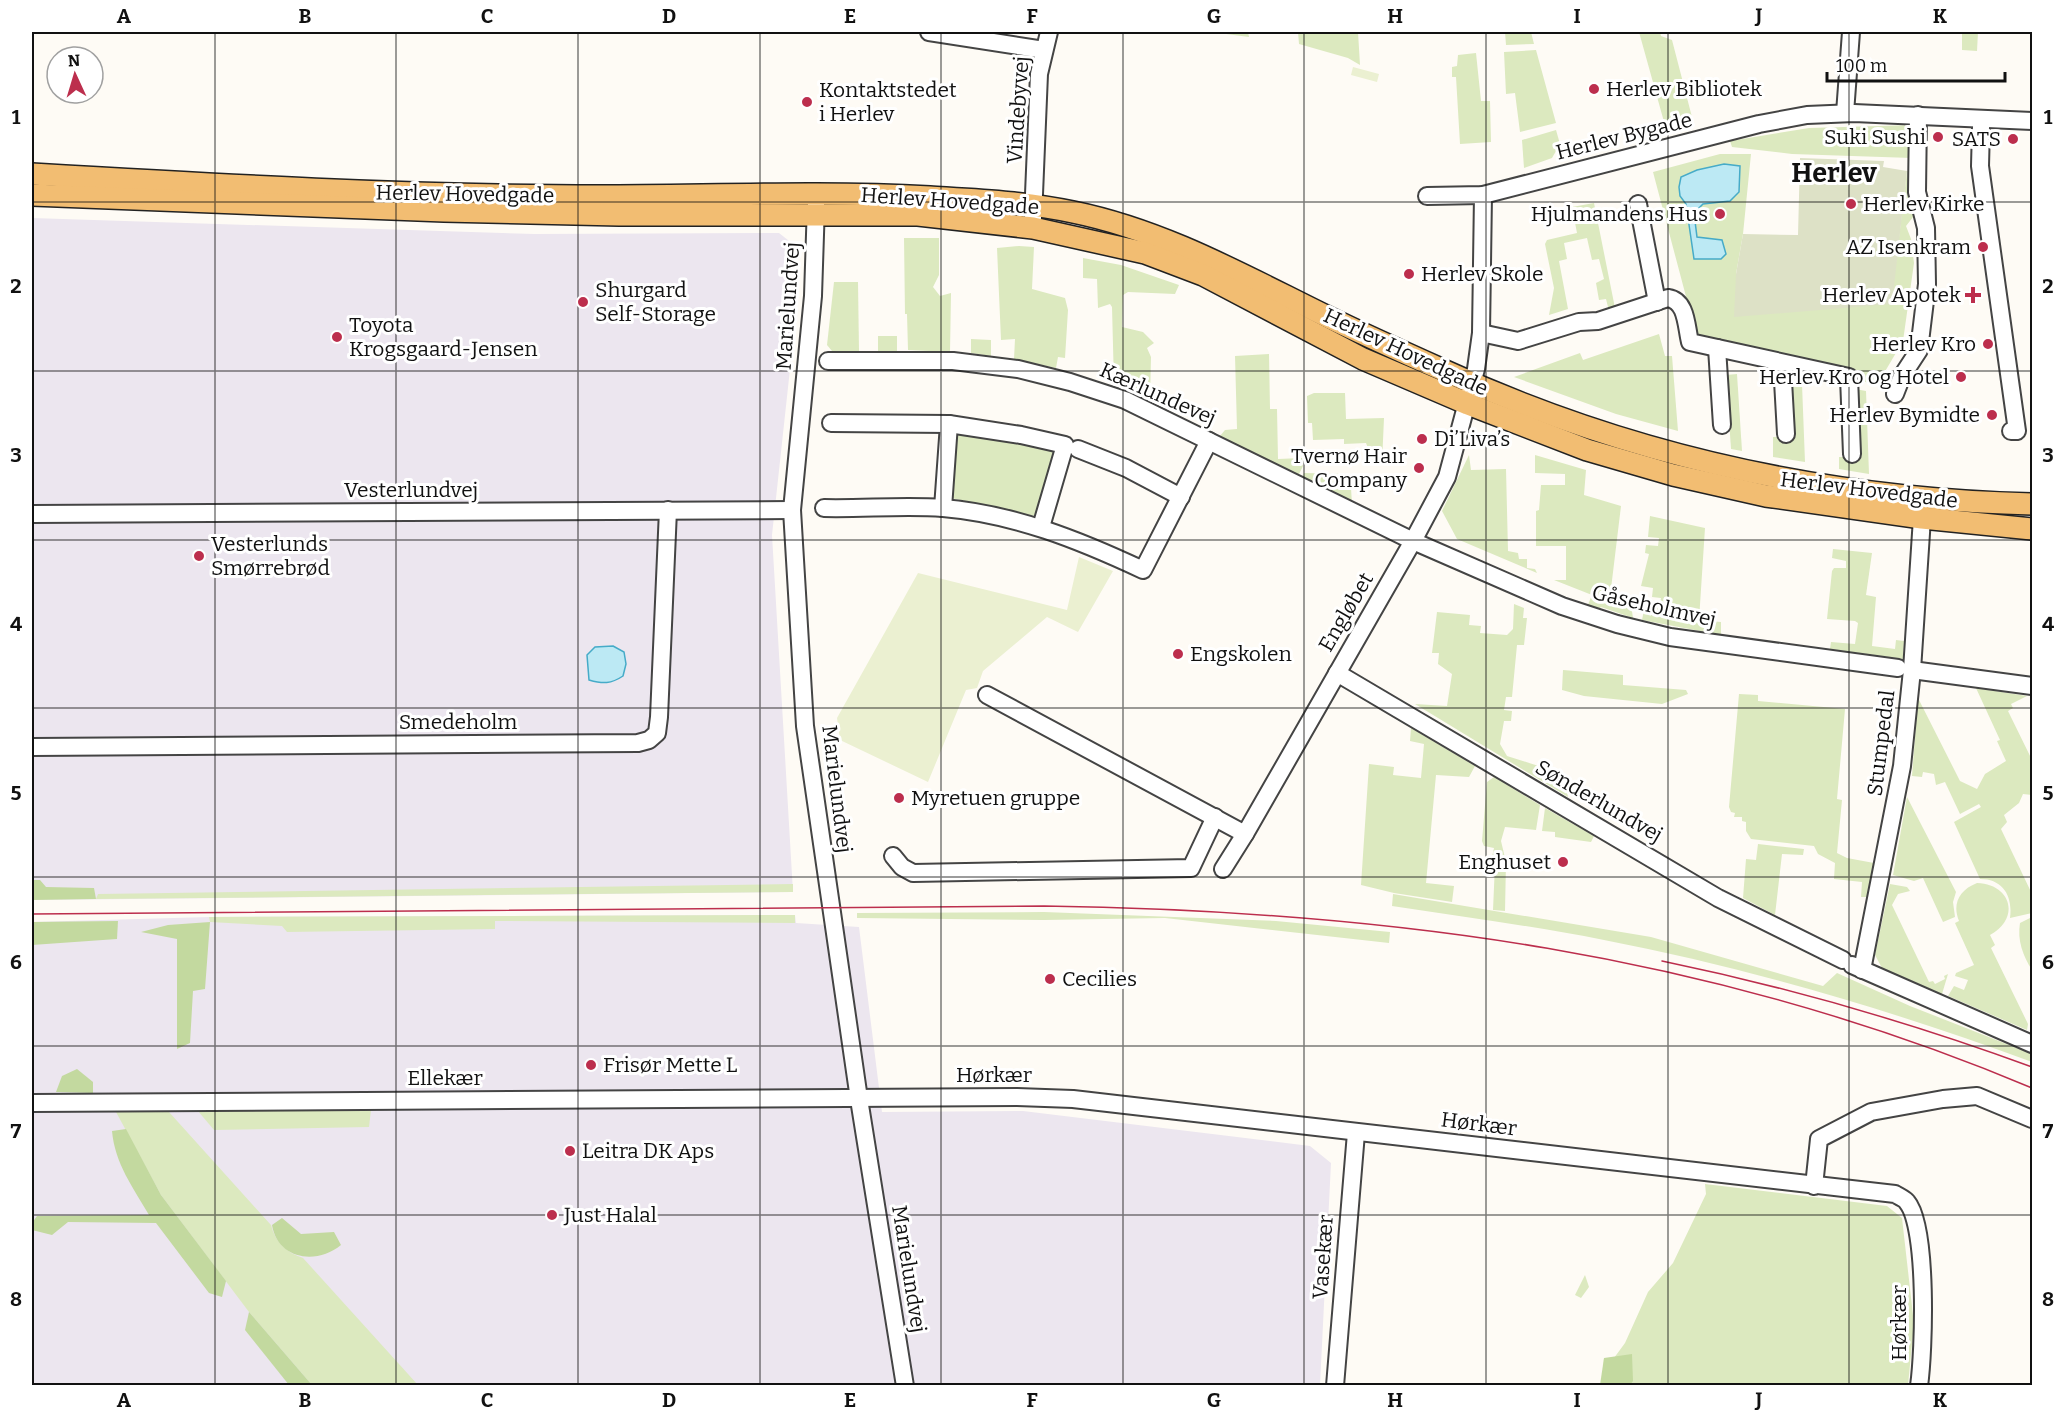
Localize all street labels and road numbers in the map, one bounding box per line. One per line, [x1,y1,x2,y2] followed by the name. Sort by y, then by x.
[1001,55,1035,165] street label: Vindebyvej
[1553,106,1695,166] street label: Herlev Bygade
[375,179,555,209] street label: Herlev Hovedgade
[860,182,1040,220] street label: Herlev Hovedgade
[771,241,805,371] street label: Marielundvej
[1320,302,1492,402] street label: Herlev Hovedgade
[1096,357,1220,431] street label: Kærlundevej
[1779,466,1959,514] street label: Herlev Hovedgade
[344,477,478,503] street label: Vesterlundvej
[1313,567,1379,656] street label: Engløbet
[1589,579,1719,633] street label: Gåseholmvej
[1862,688,1900,798] street label: Stumpedal
[399,709,517,735] street label: Smedeholm
[816,724,858,854] street label: Marielundvej
[1531,754,1667,848] street label: Sønderlundvej
[956,1062,1032,1088] street label: Hørkær
[407,1065,483,1091] street label: Ellekær
[1440,1106,1518,1142] street label: Hørkær
[886,1203,932,1335] street label: Marielundvej
[1307,1214,1339,1300] street label: Vasekær
[1886,1285,1912,1361] street label: Hørkær

